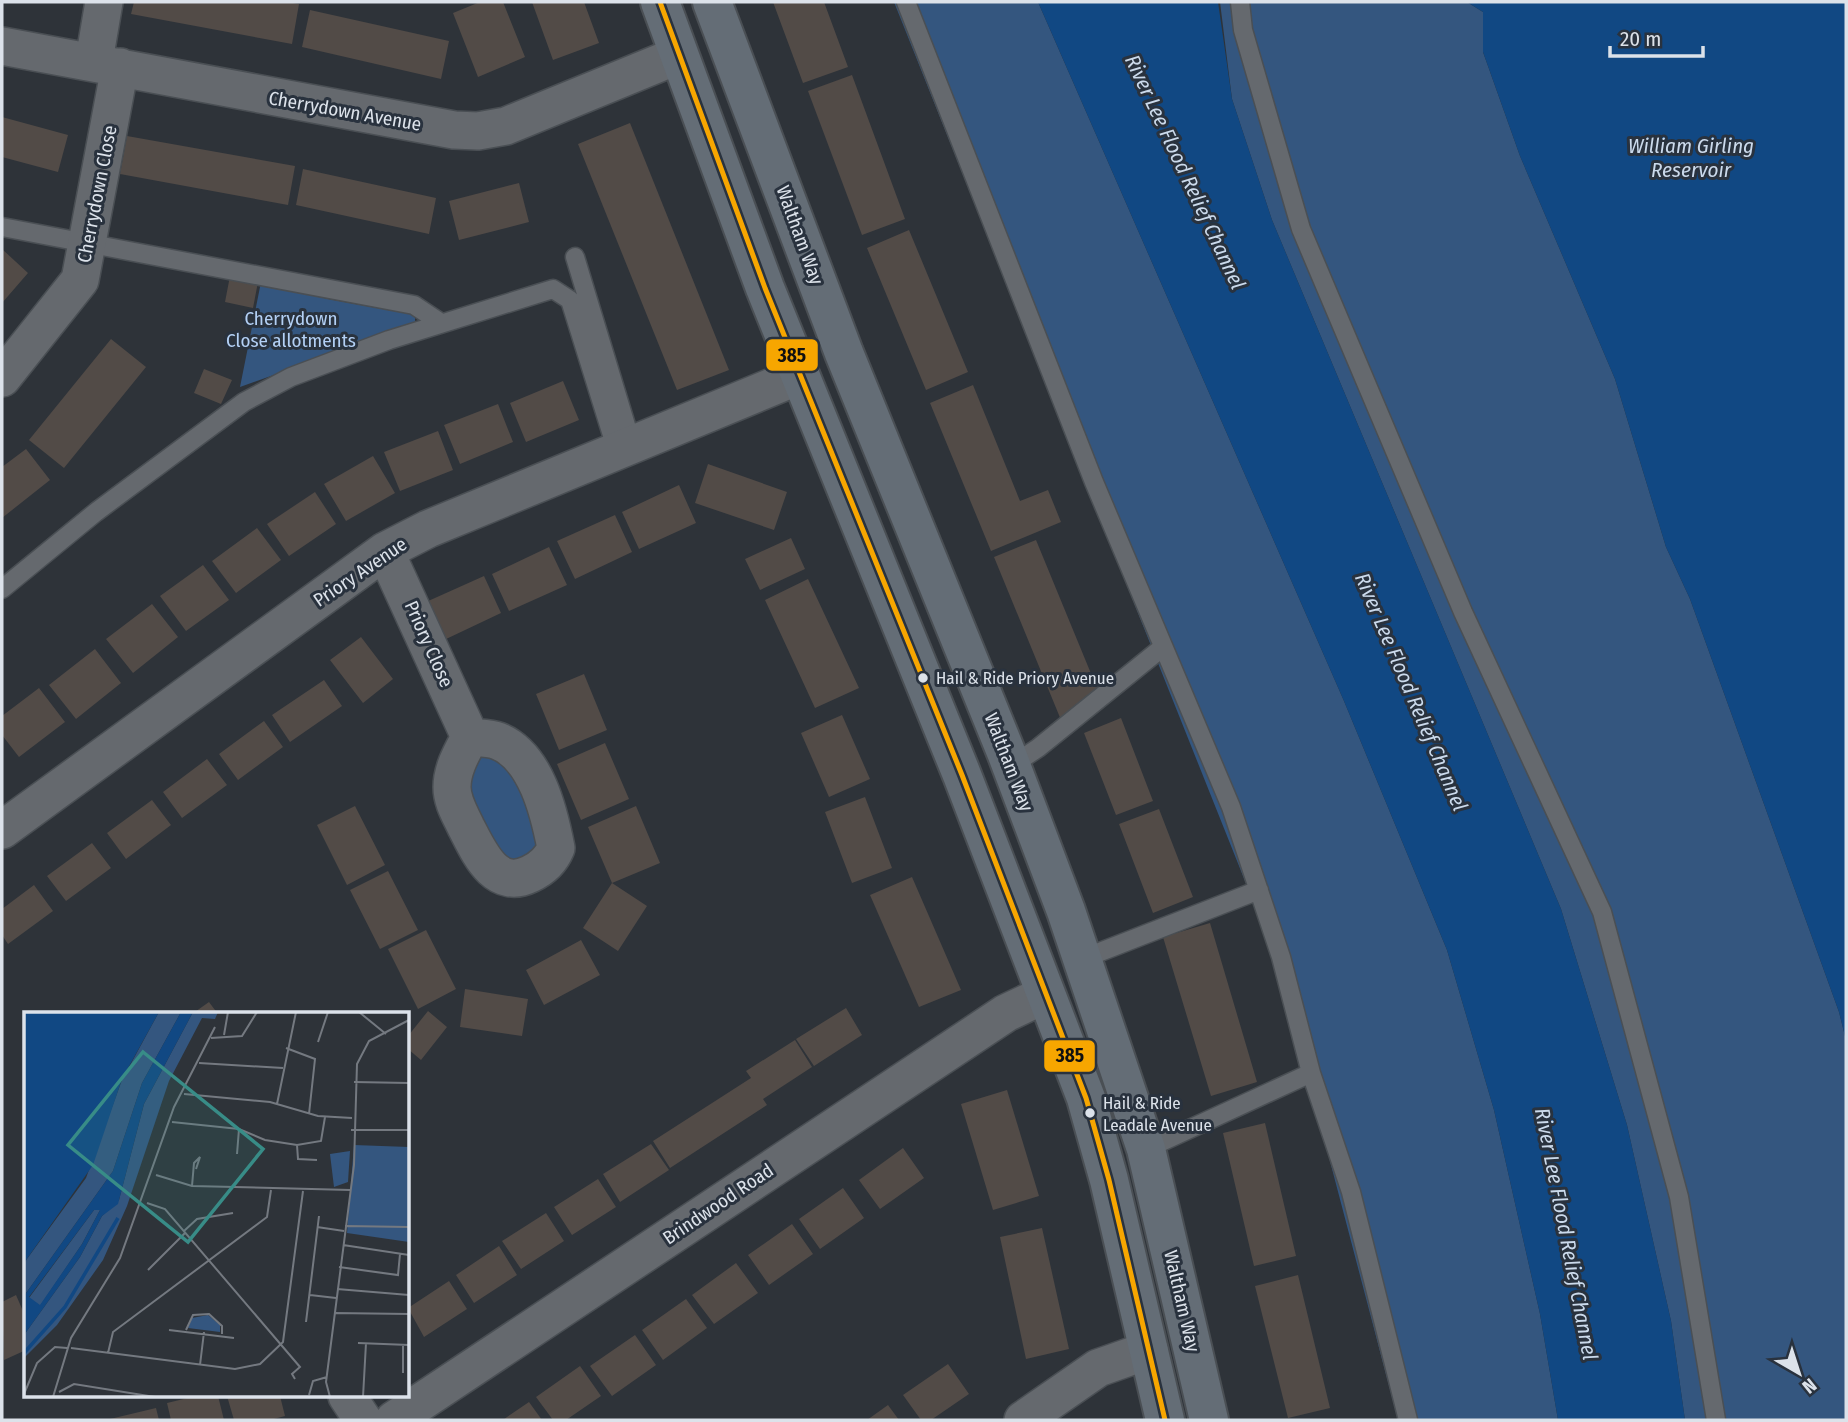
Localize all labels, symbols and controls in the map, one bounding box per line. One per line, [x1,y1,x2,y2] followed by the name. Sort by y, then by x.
[1610,14,1703,58] scale bar
[1620,26,1661,52] text: 20 m
[1119,50,1251,294] water label: River Lee Flood Relief Channel
[267,86,423,136] street label: Cherrydown Avenue
[72,123,122,265] street label: Cherrydown Close
[1628,133,1754,183] water label: William Girling Reservoir
[771,182,829,288] street label: Waltham Way
[226,307,356,352] park label: Cherrydown Close allotments
[765,338,819,372] line badge: 385
[777,344,806,367] text: 385
[309,532,411,612] street label: Priory Avenue
[1349,569,1473,815] water label: River Lee Flood Relief Channel
[400,597,458,691] street label: Priory Close
[936,668,1114,689] place label: Hail & Ride Priory Avenue
[916,671,930,685] marker: Hail & Ride Priory Avenue
[980,710,1038,815] street label: Waltham Way
[24,1012,410,1398] inset map
[1043,1039,1096,1073] line badge: 385
[1055,1044,1084,1067] text: 385
[1103,1093,1212,1136] place label: Hail & Ride Leadale Avenue
[1083,1106,1097,1120] marker: Hail & Ride Leadale Avenue
[1529,1106,1603,1362] water label: River Lee Flood Relief Channel
[658,1159,778,1249] street label: Brindwood Road
[1159,1248,1205,1355] street label: Waltham Way
[1764,1338,1834,1408] north arrow
[1798,1373,1821,1398] text: N

